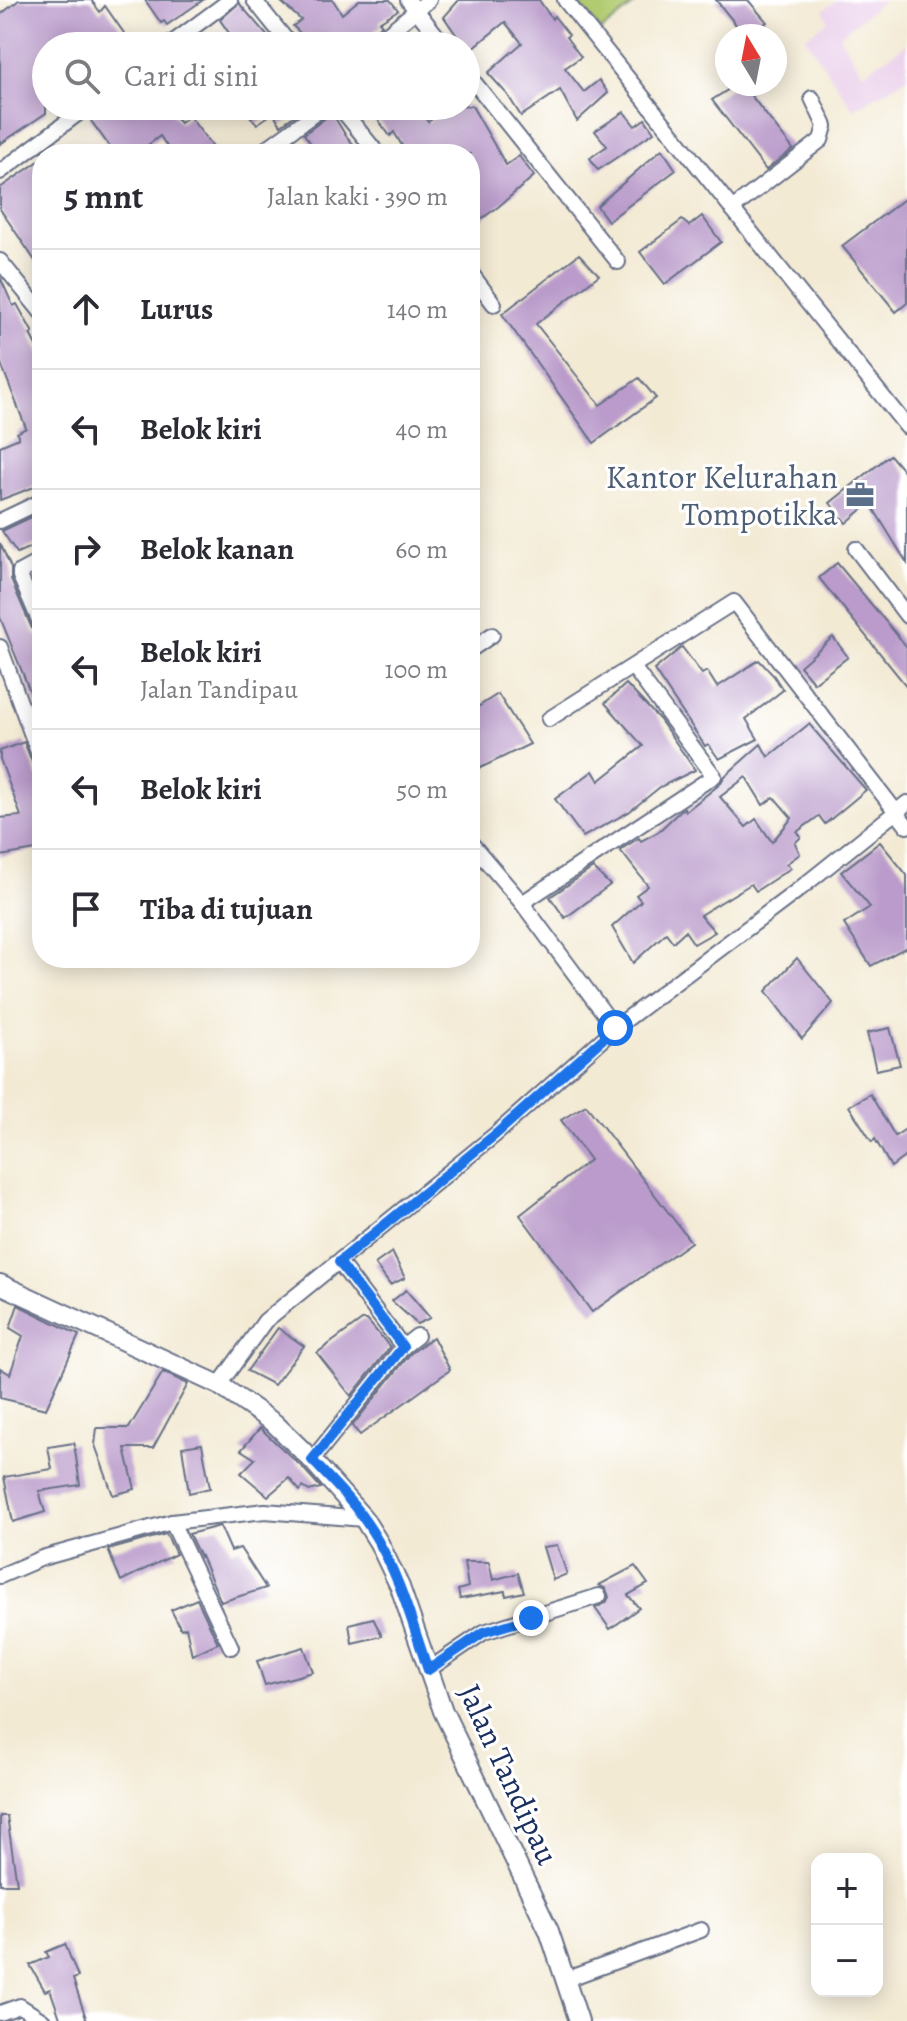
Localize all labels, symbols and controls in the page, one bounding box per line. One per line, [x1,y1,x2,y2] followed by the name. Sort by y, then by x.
[715,24,787,96] north arrow
[32,32,480,120] search box
[60,54,104,98] icon: search
[124,56,259,96] text: Cari di sini
[64,173,143,220] text: 5 mnt
[267,179,448,214] text: Jalan kaki · 390 m
[64,287,108,331] icon: ahead
[140,289,213,329] text: Lurus
[387,292,448,327] text: 140 m
[64,407,108,451] icon: left
[140,409,262,449] text: Belok kiri
[396,412,448,447] text: 40 m
[606,455,838,536] place label: Kantor Kelurahan Tompotikka
[845,480,875,510] office icon: Kantor Kelurahan Tompotikka
[64,527,108,571] icon: right
[140,529,294,569] text: Belok kanan
[395,532,448,567] text: 60 m
[140,632,262,672] text: Belok kiri
[64,647,108,691] icon: left
[385,652,448,687] text: 100 m
[140,672,298,707] text: Jalan Tandipau
[64,767,108,811] icon: left
[140,769,262,809] text: Belok kiri
[396,772,448,807] text: 50 m
[64,887,108,931] icon: arrive
[140,889,313,929] text: Tiba di tujuan
[597,1010,633,1046] route start
[513,1600,549,1636] route end
[448,1676,570,1872] street label: Jalan Tandipau
[811,1853,883,1997] map controls
[811,1853,883,1925] button: +
[811,1925,883,1997] button: −

